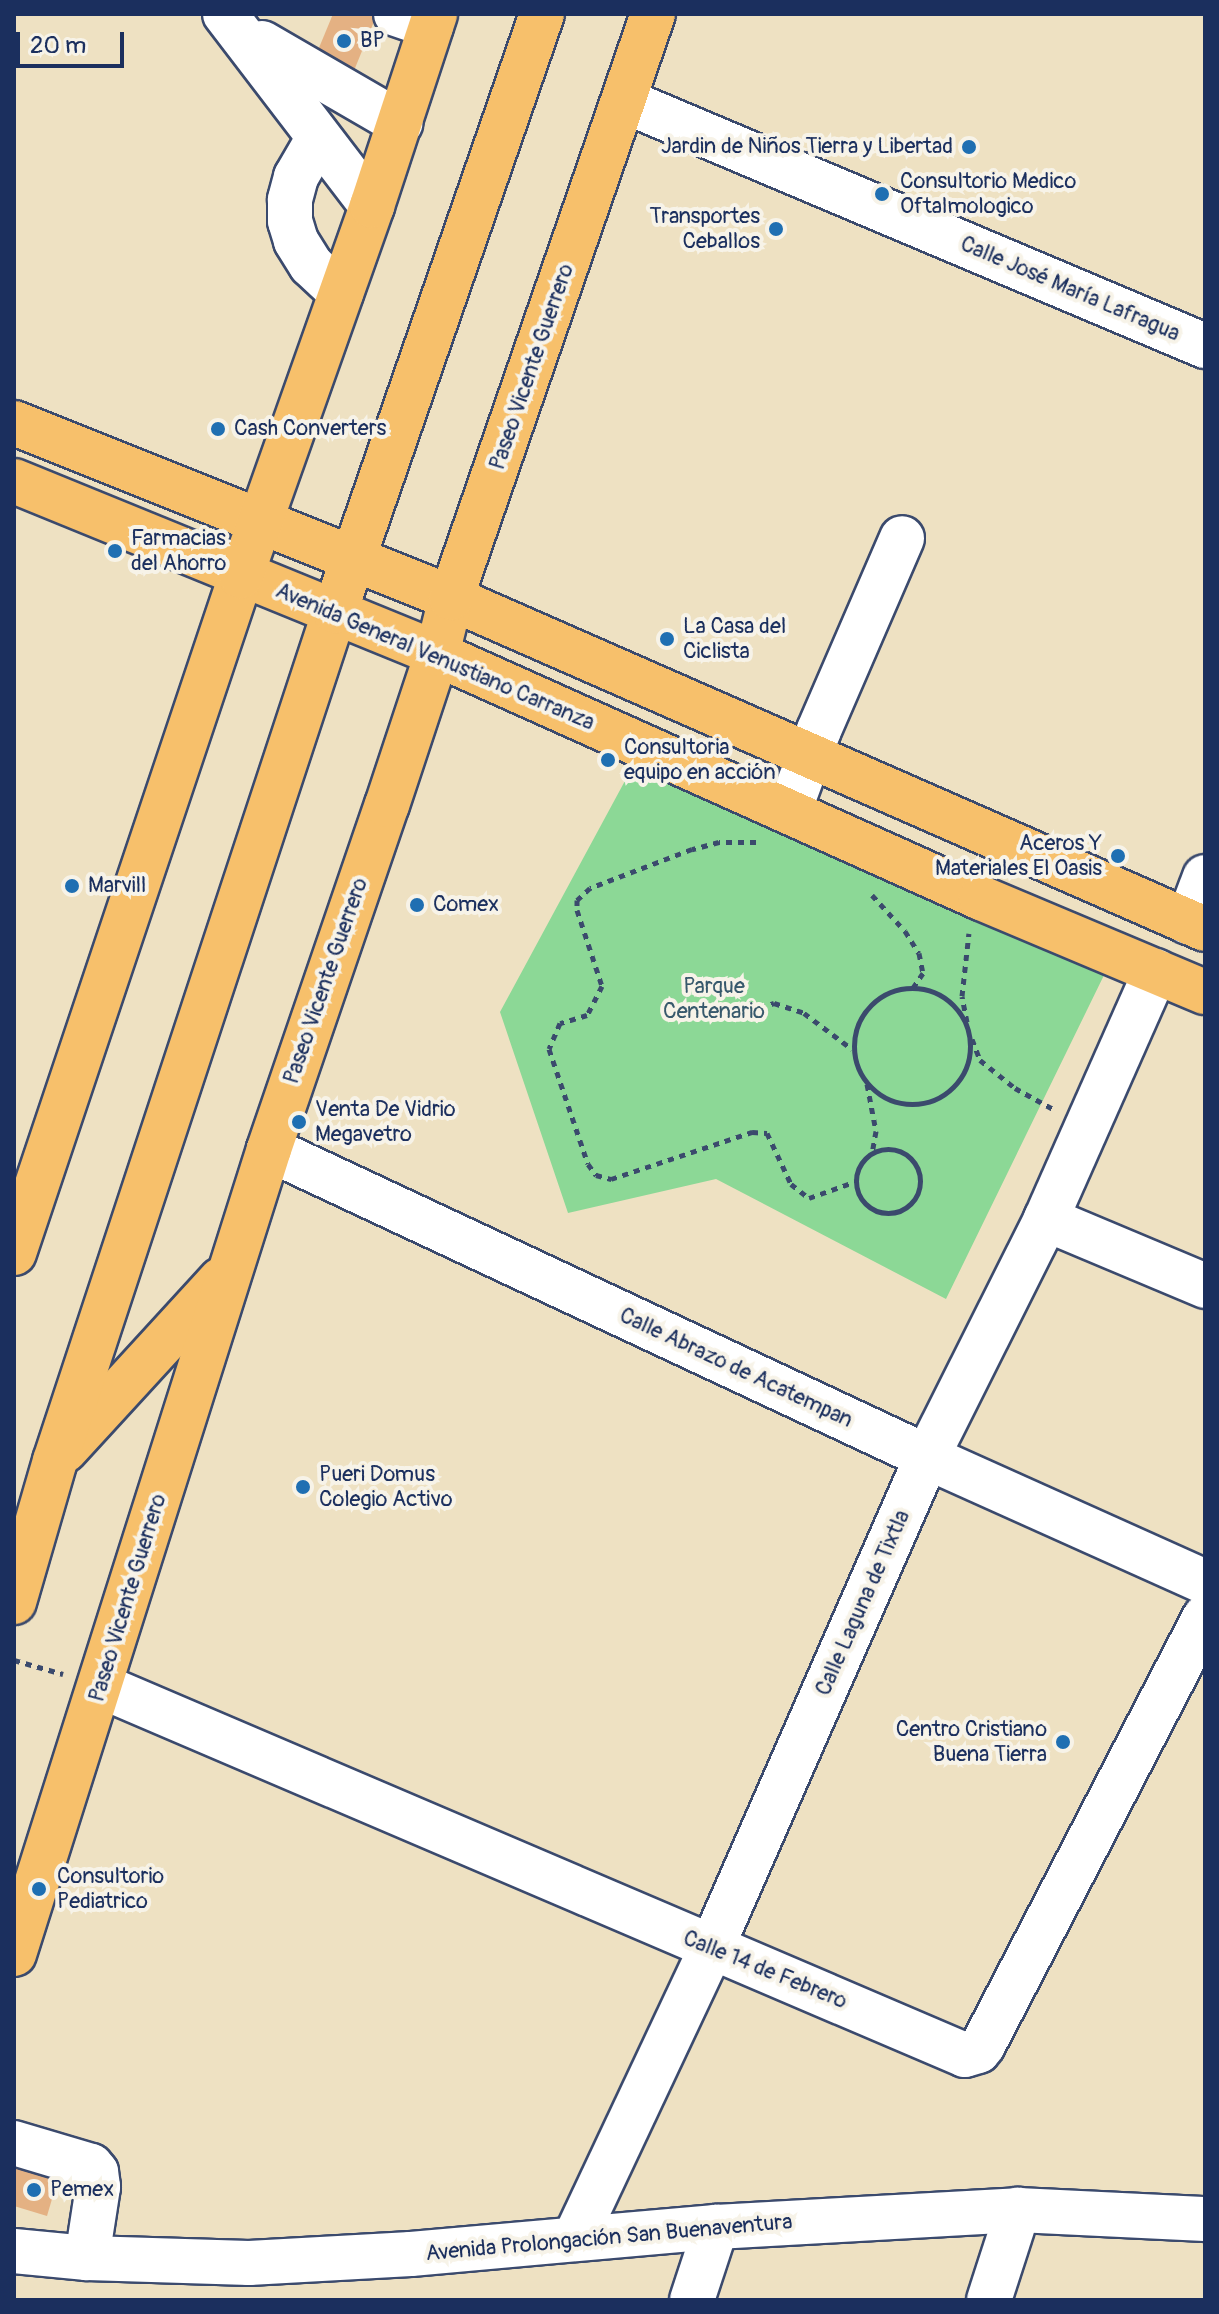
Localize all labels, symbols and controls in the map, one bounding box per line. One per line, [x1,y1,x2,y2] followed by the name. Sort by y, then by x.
[20,16,128,66] scale bar
[360,28,385,54] place label: BP
[30,31,86,60] text: 20 m
[335,32,353,50] marker: BP
[661,134,953,160] place label: Jardin de Niños Tierra y Libertad
[960,138,978,156] marker: Jardin de Niños Tierra y Libertad
[900,168,1076,220] place label: Consultorio Medico Oftalmologico
[871,183,893,205] marker: Consultorio Medico Oftalmologico
[650,203,760,254] place label: Transportes Ceballos
[767,220,785,238] marker: Transportes Ceballos
[956,231,1184,347] street label: Calle José María Lafragua
[484,261,580,473] street label: Paseo Vicente Guerrero
[234,416,386,442] place label: Cash Converters
[209,420,227,438] marker: Cash Converters
[131,525,226,576] place label: Farmacias del Ahorro
[106,542,124,560] marker: Farmacias del Ahorro
[272,578,598,736] street label: Avenida General Venustiano Carranza
[683,613,786,664] place label: La Casa del Ciclista
[658,630,676,648] marker: La Casa del Ciclista
[624,734,776,786] place label: Consultoria equipo en acción
[599,751,617,769] marker: Consultoria equipo en acción
[935,830,1102,882] place label: Aceros Y Materiales El Oasis
[1109,847,1127,865] marker: Aceros Y Materiales El Oasis
[88,873,146,899] place label: Marvill
[278,875,374,1087] street label: Paseo Vicente Guerrero
[63,877,81,895] marker: Marvill
[433,892,499,918] place label: Comex
[408,896,426,914] marker: Comex
[663,973,765,1024] park label: Parque Centenario
[315,1096,456,1148] place label: Venta De Vidrio Megavetro
[290,1113,308,1131] marker: Venta De Vidrio Megavetro
[615,1302,857,1434] street label: Calle Abrazo de Acatempan
[319,1461,453,1512] place label: Pueri Domus Colegio Activo
[294,1478,312,1496] marker: Pueri Domus Colegio Activo
[84,1491,172,1705] street label: Paseo Vicente Guerrero
[810,1506,916,1700] street label: Calle Laguna de Tixtla
[896,1716,1047,1768] place label: Centro Cristiano Buena Tierra
[1054,1733,1072,1751] marker: Centro Cristiano Buena Tierra
[57,1863,164,1914] place label: Consultorio Pediatrico
[28,1878,50,1900] marker: Consultorio Pediatrico
[679,1925,851,2015] street label: Calle 14 de Febrero
[50,2177,114,2203] place label: Pemex
[25,2181,43,2199] marker: Pemex
[425,2209,793,2267] street label: Avenida Prolongación San Buenaventura

